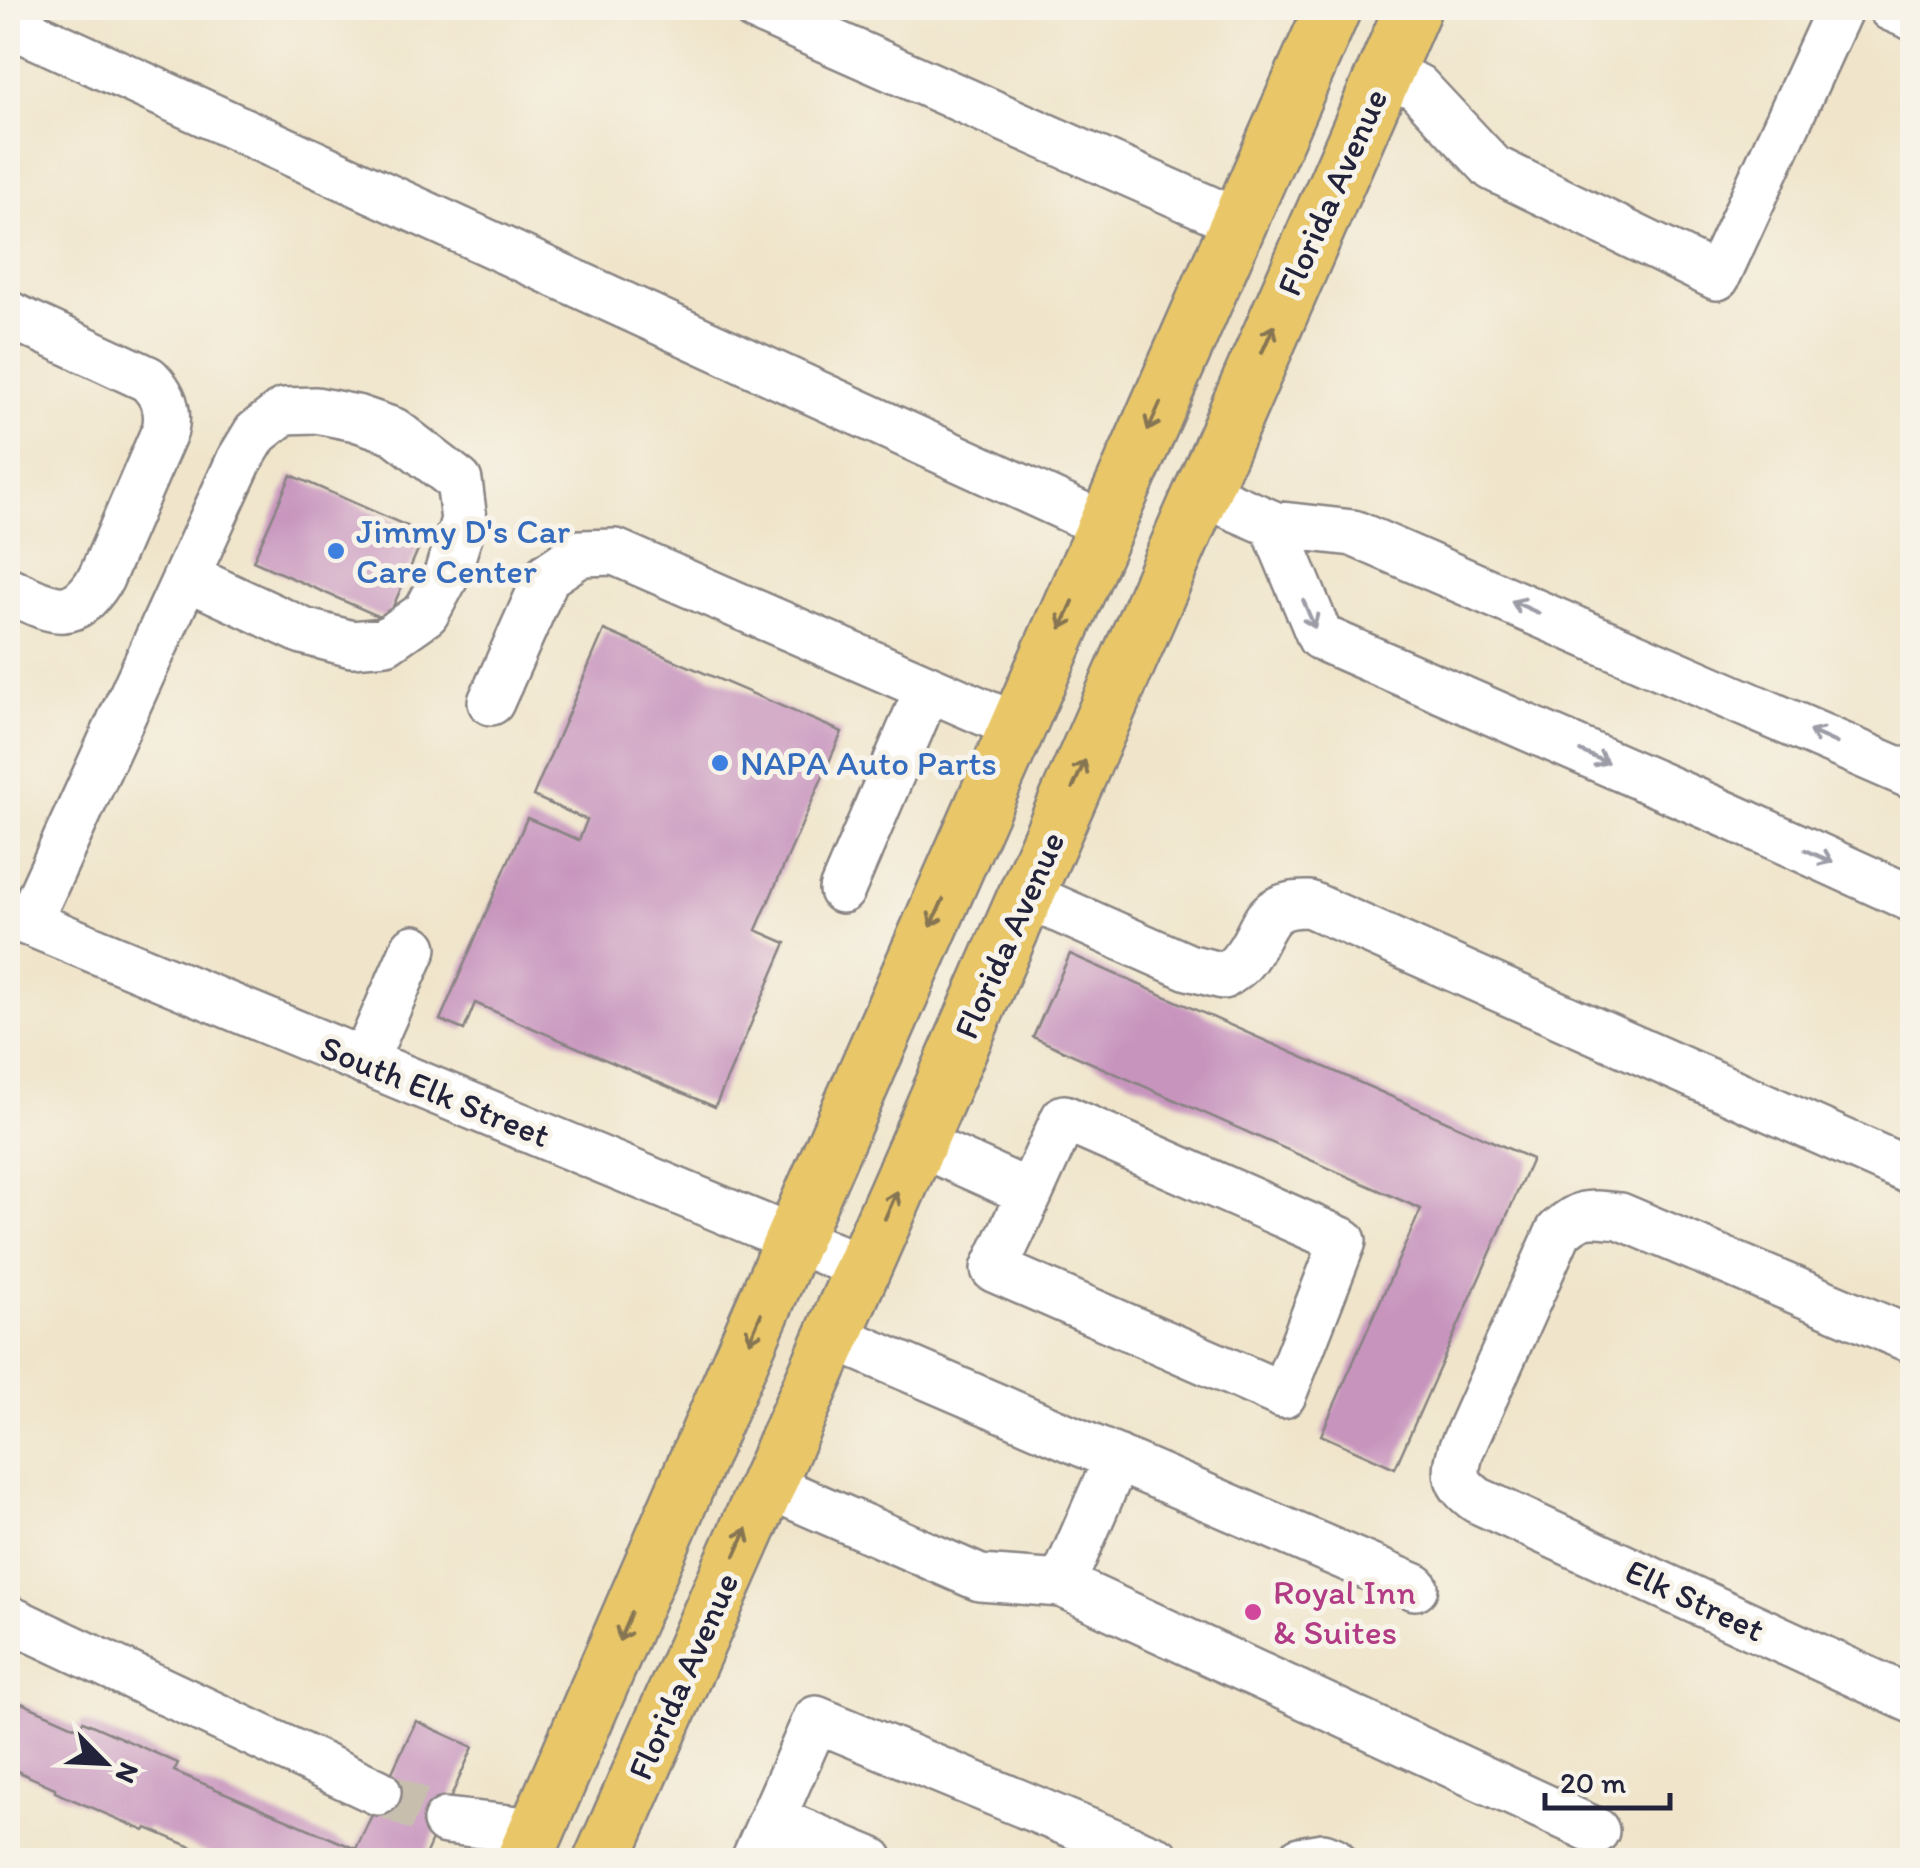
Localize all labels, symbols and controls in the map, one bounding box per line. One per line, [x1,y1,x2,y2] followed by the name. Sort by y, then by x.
[1268,82,1396,302] street label: Florida Avenue
[1260,324,1278,355] one-way arrow
[1144,401,1162,432] one-way arrow
[356,510,570,592] place label: Jimmy D's Car Care Center
[325,540,347,562] marker: Jimmy D's Car Care Center
[1510,597,1541,615] one-way arrow
[1301,598,1319,629] one-way arrow
[1057,599,1075,630] one-way arrow
[1808,727,1839,745] one-way arrow
[740,742,997,784] place label: NAPA Auto Parts
[1578,750,1609,768] one-way arrow
[709,752,731,774] marker: NAPA Auto Parts
[1071,759,1089,790] one-way arrow
[945,825,1073,1045] street label: Florida Avenue
[1803,848,1833,867] one-way arrow
[927,897,945,928] one-way arrow
[314,1026,556,1156] street label: South Elk Street
[882,1191,901,1221] one-way arrow
[744,1312,762,1343] one-way arrow
[733,1528,752,1558] one-way arrow
[1619,1550,1771,1650] street label: Elk Street
[619,1566,747,1786] street label: Florida Avenue
[1273,1571,1416,1653] place label: Royal Inn & Suites
[1242,1601,1264,1623] marker: Royal Inn & Suites
[615,1611,633,1641] one-way arrow
[55,1713,155,1813] north arrow
[1545,1748,1670,1810] scale bar
[108,1758,147,1789] text: N
[1560,1764,1626,1801] text: 20 m

